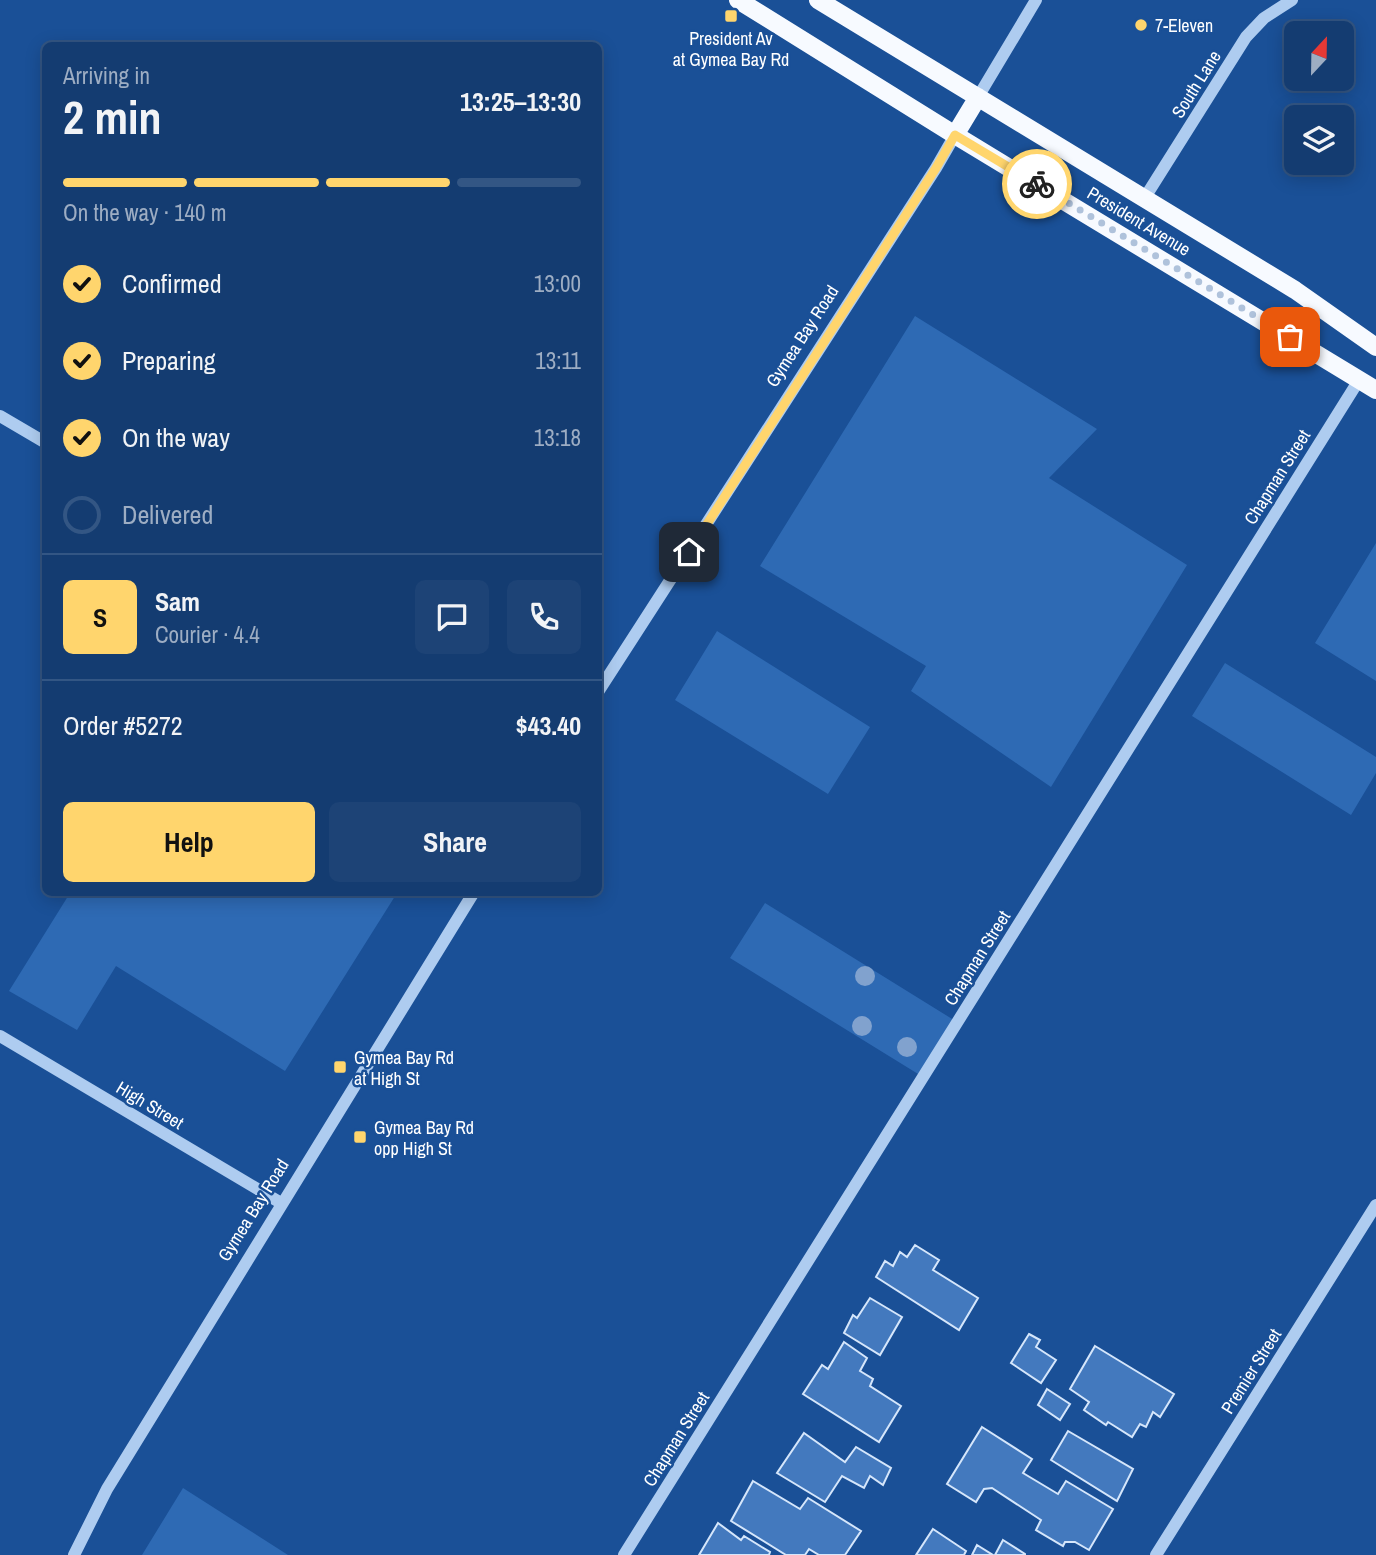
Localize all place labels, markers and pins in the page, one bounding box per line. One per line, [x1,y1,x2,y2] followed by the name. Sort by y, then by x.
[723,8,739,24] marker: President Av at Gymea Bay Rd
[1155,13,1213,38] place label: 7-Eleven
[1133,17,1149,33] marker: 7-Eleven
[673,26,789,72] place label: President Av at Gymea Bay Rd
[1260,307,1320,367] pin
[659,522,719,582] pin
[354,1045,454,1091] place label: Gymea Bay Rd at High St
[332,1059,348,1075] marker: Gymea Bay Rd at High St
[374,1115,474,1161] place label: Gymea Bay Rd opp High St
[352,1129,368,1145] marker: Gymea Bay Rd opp High St

